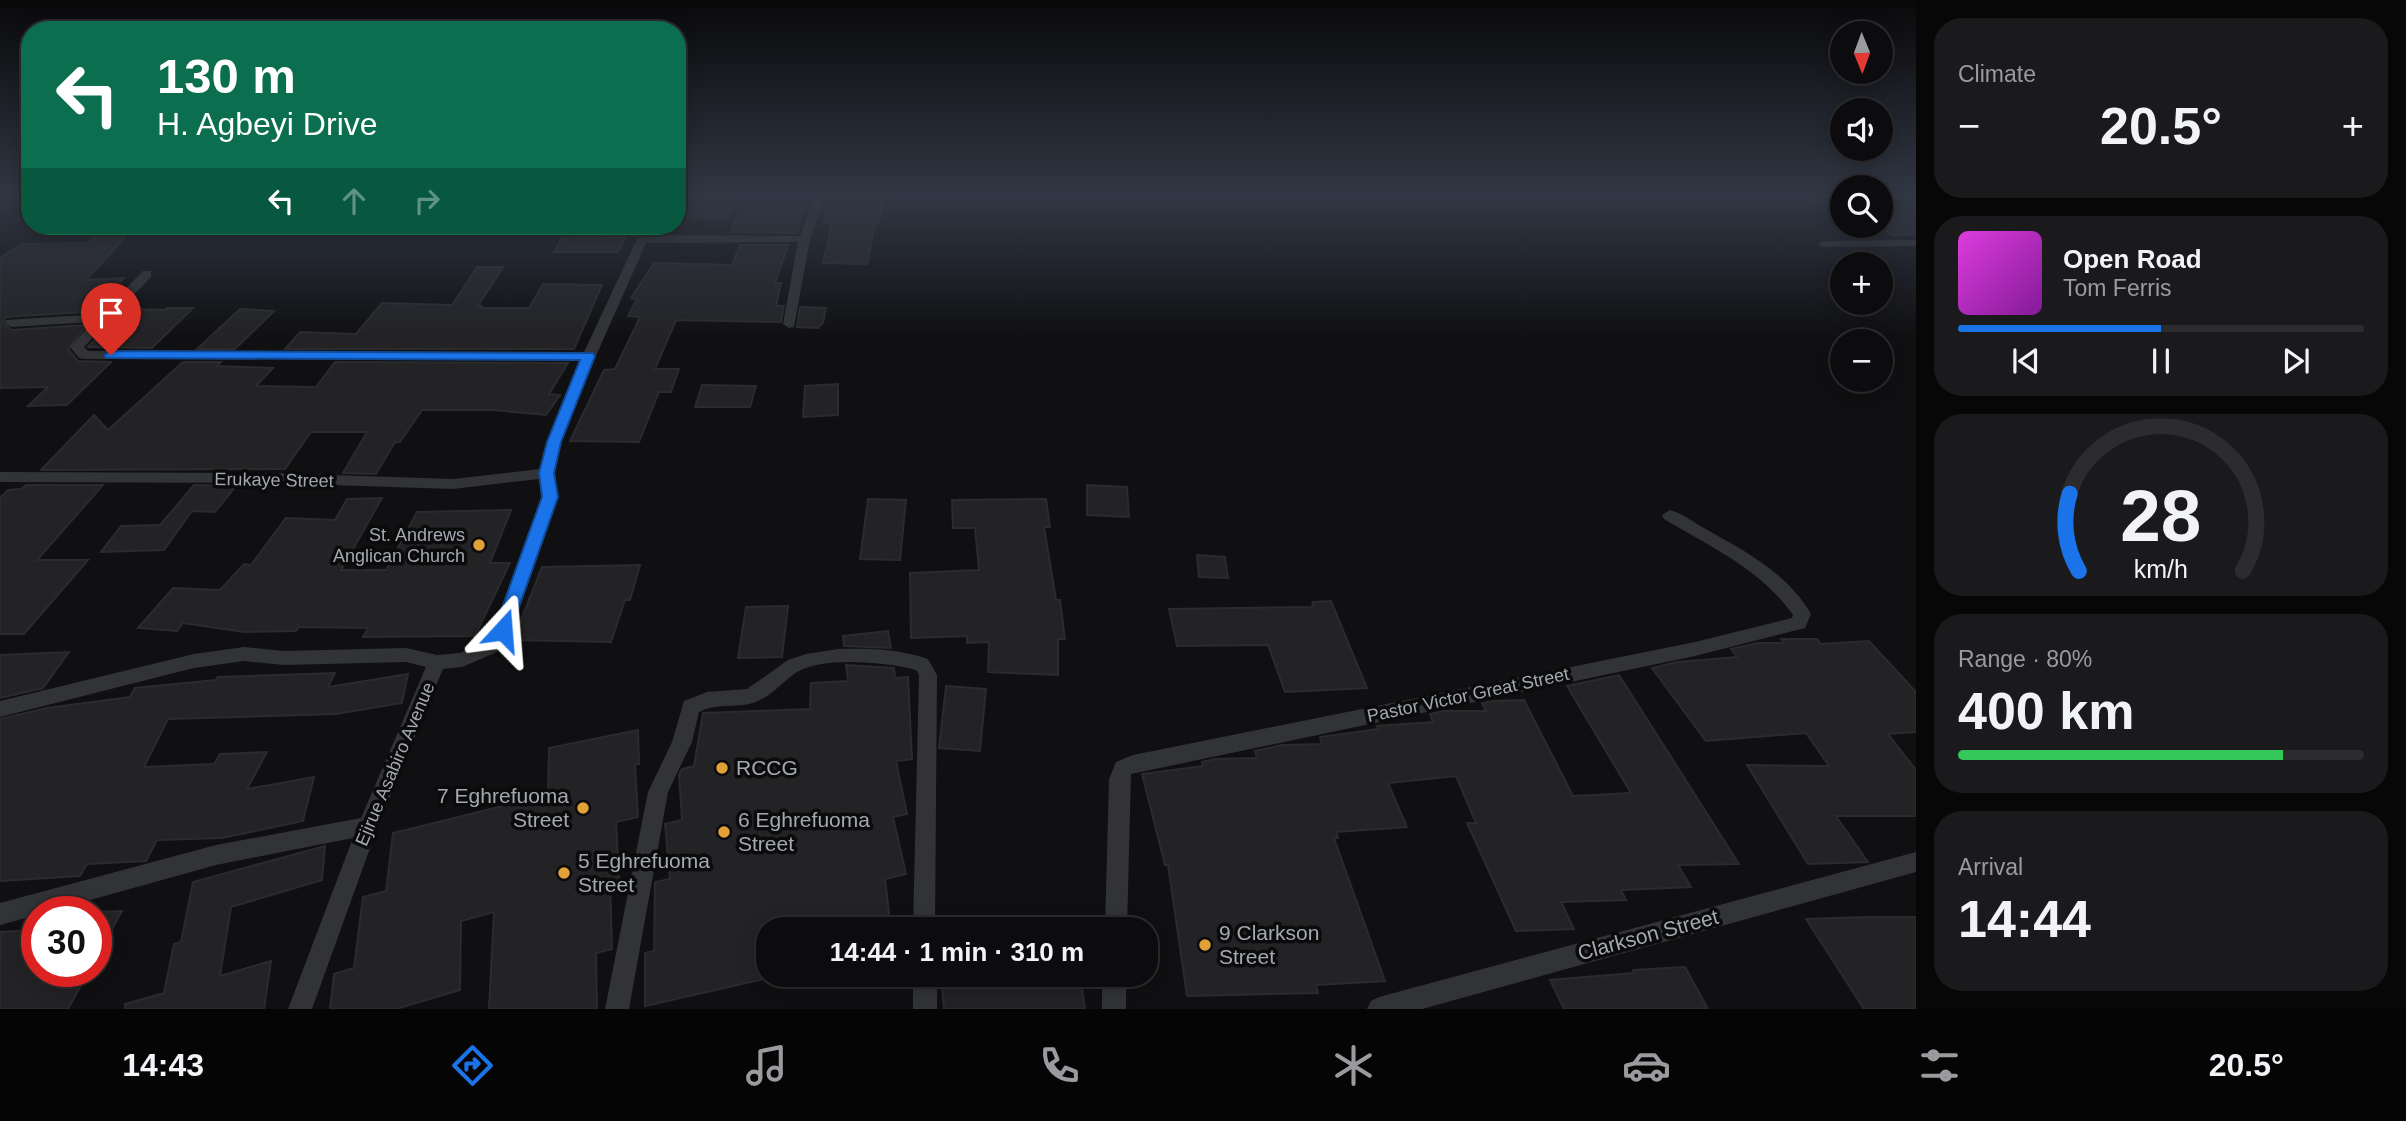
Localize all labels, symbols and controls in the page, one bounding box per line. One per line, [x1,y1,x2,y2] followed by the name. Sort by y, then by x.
[1830,21,1894,84] north arrow
[1830,21,1893,392] map controls
[42,49,133,140] icon: left
[157,49,296,103] text: 130 m
[1958,61,2036,87] text: Climate
[2100,97,2222,155] text: 20.5°
[1830,98,1893,161] button: sound
[1958,105,1980,147] text: −
[2342,105,2364,147] text: +
[157,106,378,142] text: H. Agbeyi Drive
[1830,175,1893,238] button: search
[262,182,300,220] icon: left
[335,182,373,220] icon: ahead
[408,182,446,220] icon: right
[2063,244,2202,274] text: Open Road
[1830,252,1893,315] button: +
[2063,275,2172,301] text: Tom Ferris
[81,283,141,355] pin
[92,294,130,332] icon: arrive
[1830,329,1893,392] button: −
[2007,342,2045,380] icon: previous
[2142,342,2180,380] icon: pause
[2277,342,2315,380] icon: next
[214,469,334,491] street label: Erukaye Street
[2121,475,2201,556] text: 28
[333,525,465,566] place label: St. Andrews Anglican Church
[471,537,487,553] marker: St. Andrews Anglican Church
[2134,554,2188,582] text: km/h
[466,593,540,667] position arrow
[1958,646,2092,672] text: Range · 80%
[1365,664,1571,726] street label: Pastor Victor Great Street
[351,679,439,849] street label: Ejirue Asabiro Avenue
[1958,682,2134,740] text: 400 km
[736,756,798,779] place label: RCCG
[714,760,730,776] marker: RCCG
[437,784,569,831] place label: 7 Eghrefuoma Street
[575,800,591,816] marker: 7 Eghrefuoma Street
[738,808,870,855] place label: 6 Eghrefuoma Street
[716,824,732,840] marker: 6 Eghrefuoma Street
[578,849,710,896] place label: 5 Eghrefuoma Street
[1958,854,2023,880] text: Arrival
[556,865,572,881] marker: 5 Eghrefuoma Street
[1958,890,2091,948] text: 14:44
[21,896,112,987] speed limit sign: 30
[1575,905,1721,964] street label: Clarkson Street
[1219,921,1319,968] place label: 9 Clarkson Street
[830,937,1084,967] text: 14:44 · 1 min · 310 m
[1197,937,1213,953] marker: 9 Clarkson Street
[448,1041,497,1090] icon: directions
[742,1041,791,1090] icon: music
[1035,1041,1084,1090] icon: phone
[1329,1041,1378,1090] icon: climate
[1622,1041,1671,1090] icon: car
[1915,1041,1964,1090] icon: filters
[122,1047,204,1083] text: 14:43
[2209,1047,2284,1083] text: 20.5°

